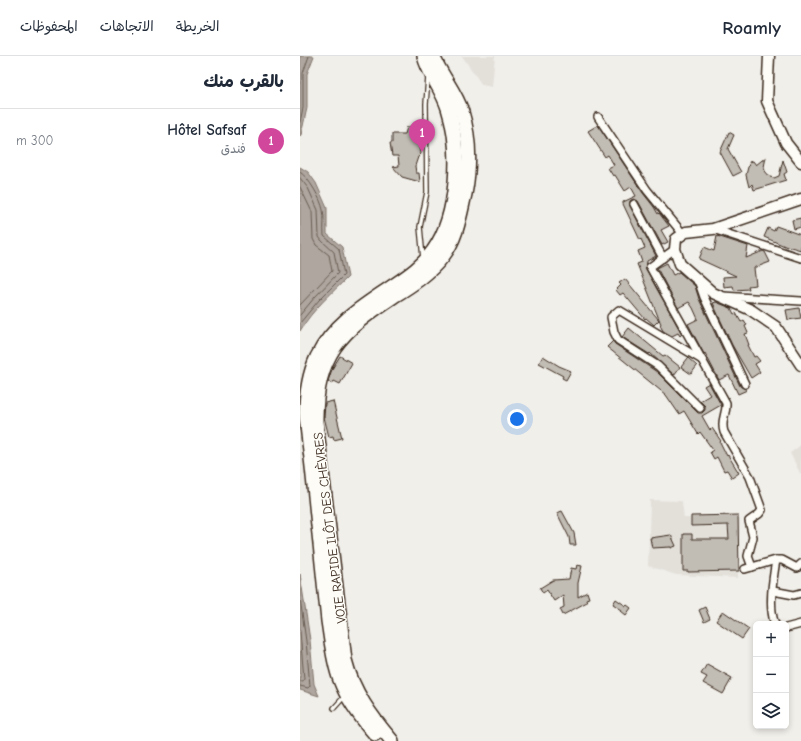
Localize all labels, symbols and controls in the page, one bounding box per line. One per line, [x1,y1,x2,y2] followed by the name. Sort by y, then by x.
[722,17,781,39] text: Roamly
[20,18,78,35] text: المحفوظات
[100,18,154,35] text: الاتجاهات
[176,18,219,35] text: الخريطة
[203,72,284,91] text: بالقرب منك
[409,119,435,152] pin: 1
[167,121,246,139] text: Hôtel Safsaf
[16,133,54,148] text: 300 m
[268,133,274,148] text: 1
[221,141,246,156] text: فندق
[507,409,527,429] your location
[309,432,349,624] street label: VOIE RAPIDE ILÔT DES CHÈVRES
[753,621,789,729] map controls
[753,621,789,657] button: +
[753,657,789,693] button: −
[753,693,789,729] button: layers

